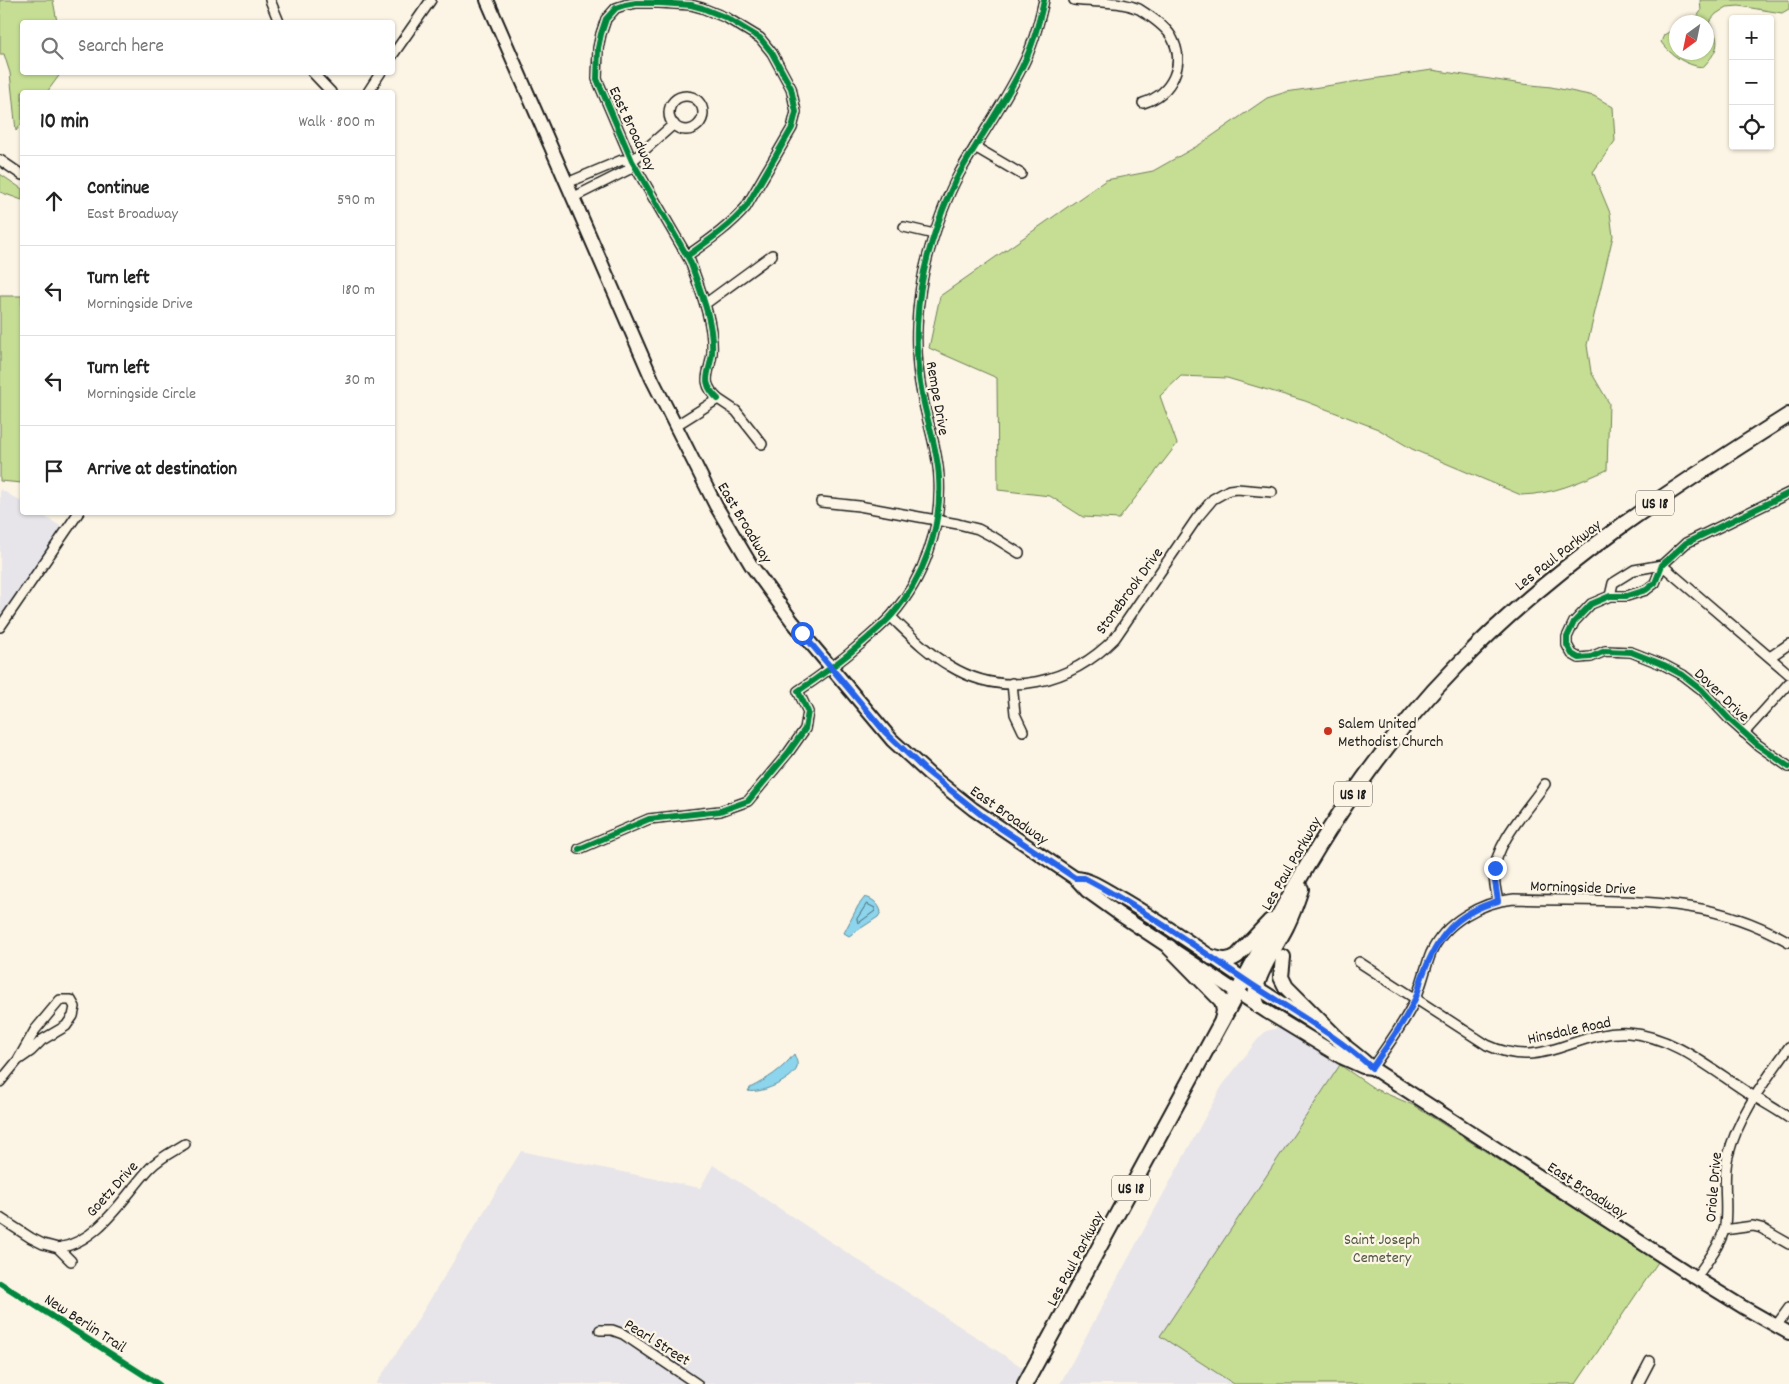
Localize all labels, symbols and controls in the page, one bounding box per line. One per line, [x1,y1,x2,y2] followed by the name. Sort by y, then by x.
[1669,15,1714,60] north arrow
[1729,15,1774,150] map controls
[1729,15,1774,60] button: +
[20,20,395,75] search box
[38,34,66,62] icon: search
[78,34,164,61] text: Search here
[1729,60,1774,105] button: −
[602,83,662,176] street label: East Broadway
[1729,105,1774,150] button: locate
[40,108,89,138] text: 10 min
[298,111,375,134] text: Walk · 800 m
[87,176,149,203] text: Continue
[40,187,68,215] icon: ahead
[337,189,375,212] text: 590 m
[87,203,178,226] text: East Broadway
[87,266,150,293] text: Turn left
[40,277,68,305] icon: left
[342,279,375,302] text: 180 m
[87,293,193,316] text: Morningside Drive
[87,356,150,383] text: Turn left
[919,360,954,437] street label: Rempe Drive
[40,367,68,395] icon: left
[345,369,375,392] text: 30 m
[87,383,196,406] text: Morningside Circle
[40,457,68,485] icon: arrive
[87,457,237,484] text: Arrive at destination
[711,478,777,569] street label: East Broadway
[1636,490,1674,516] road number: US 18
[1510,514,1607,597] street label: Les Paul Parkway
[1091,543,1170,640] street label: Stonebrook Drive
[791,622,814,645] route start
[1688,663,1754,728] street label: Dover Drive
[1338,713,1443,754] place label: Salem United Methodist Church
[1322,725,1334,737] marker: Salem United Methodist Church
[965,781,1053,852] street label: East Broadway
[1334,782,1372,806] road number: US 18
[1256,813,1329,915] street label: Les Paul Parkway
[1484,857,1507,880] route end
[1530,875,1636,902] street label: Morningside Drive
[1526,1011,1613,1051] street label: Hinsdale Road
[1700,1151,1729,1223] street label: Oriole Drive
[81,1156,144,1223] street label: Goetz Drive
[1542,1157,1631,1226] street label: East Broadway
[1112,1176,1150,1200] road number: US 18
[1041,1207,1111,1311] street label: Les Paul Parkway
[1344,1229,1420,1270] park label: Saint Joseph Cemetery
[39,1289,130,1359] street label: New Berlin Trail
[619,1314,694,1373] street label: Pearl Street

